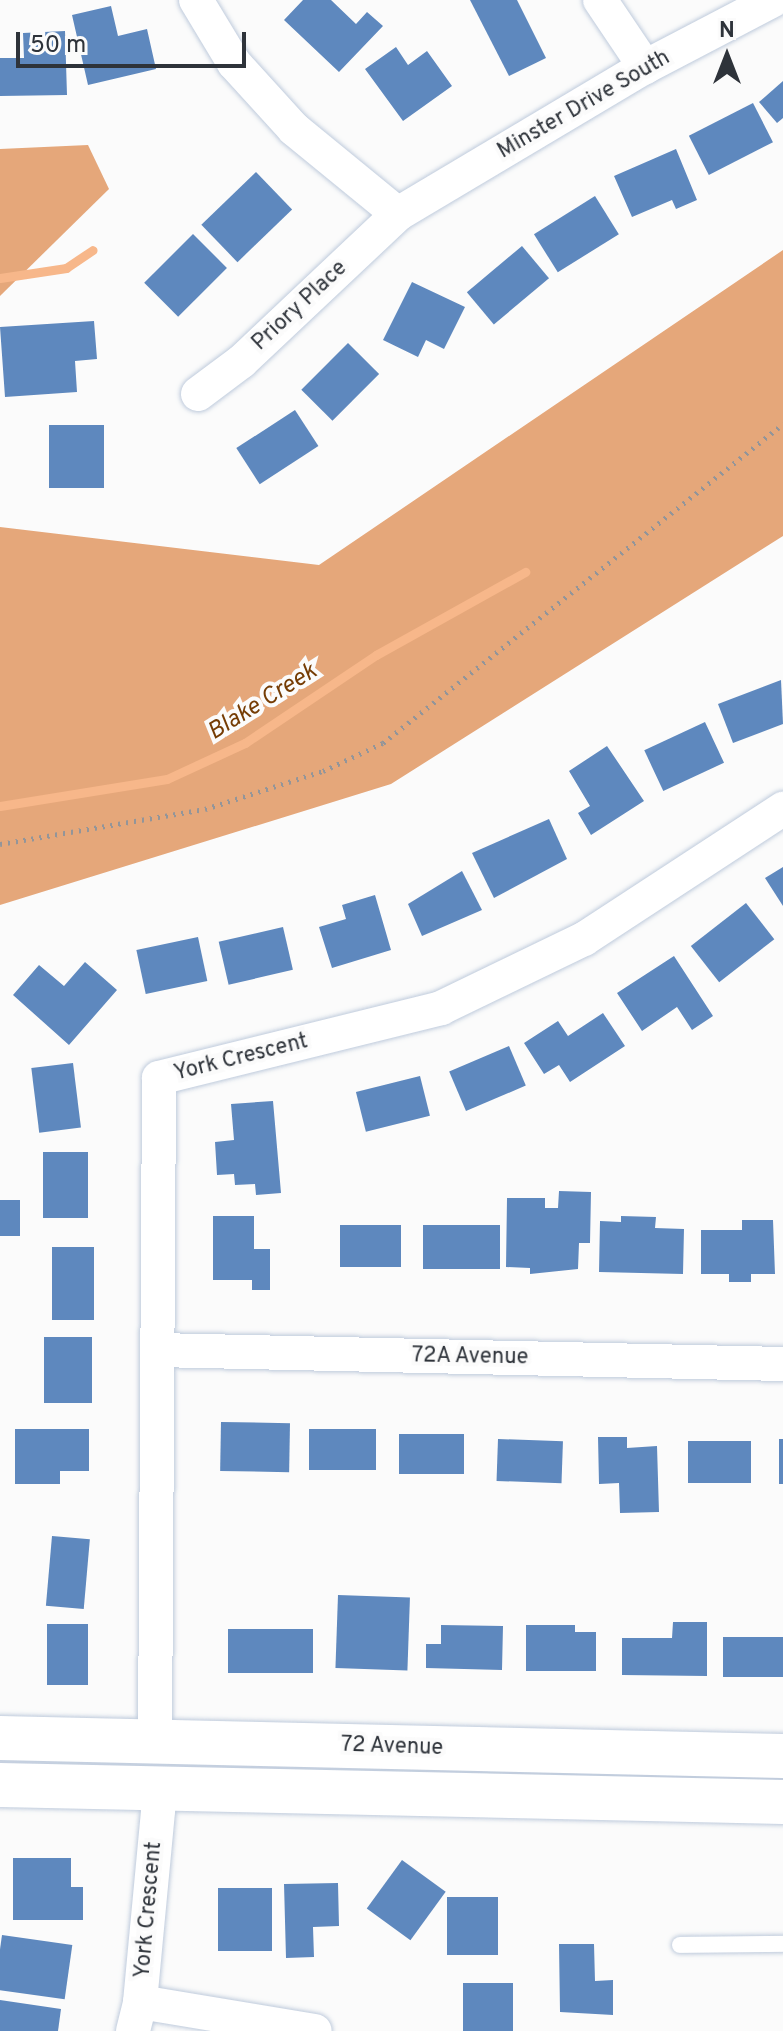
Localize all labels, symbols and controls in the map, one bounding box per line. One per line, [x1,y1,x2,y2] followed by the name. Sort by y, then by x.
[20,16,250,66] scale bar
[687,16,767,96] north arrow
[719,18,735,45] text: N
[30,31,86,61] text: 50 m
[493,45,675,165] street label: Minster Drive South
[247,255,353,357] street label: Priory Place
[203,658,323,748] water label: Blake Creek
[171,1029,311,1087] street label: York Crescent
[411,1343,529,1371] street label: 72A Avenue
[340,1732,444,1762] street label: 72 Avenue
[130,1841,168,1979] street label: York Crescent

